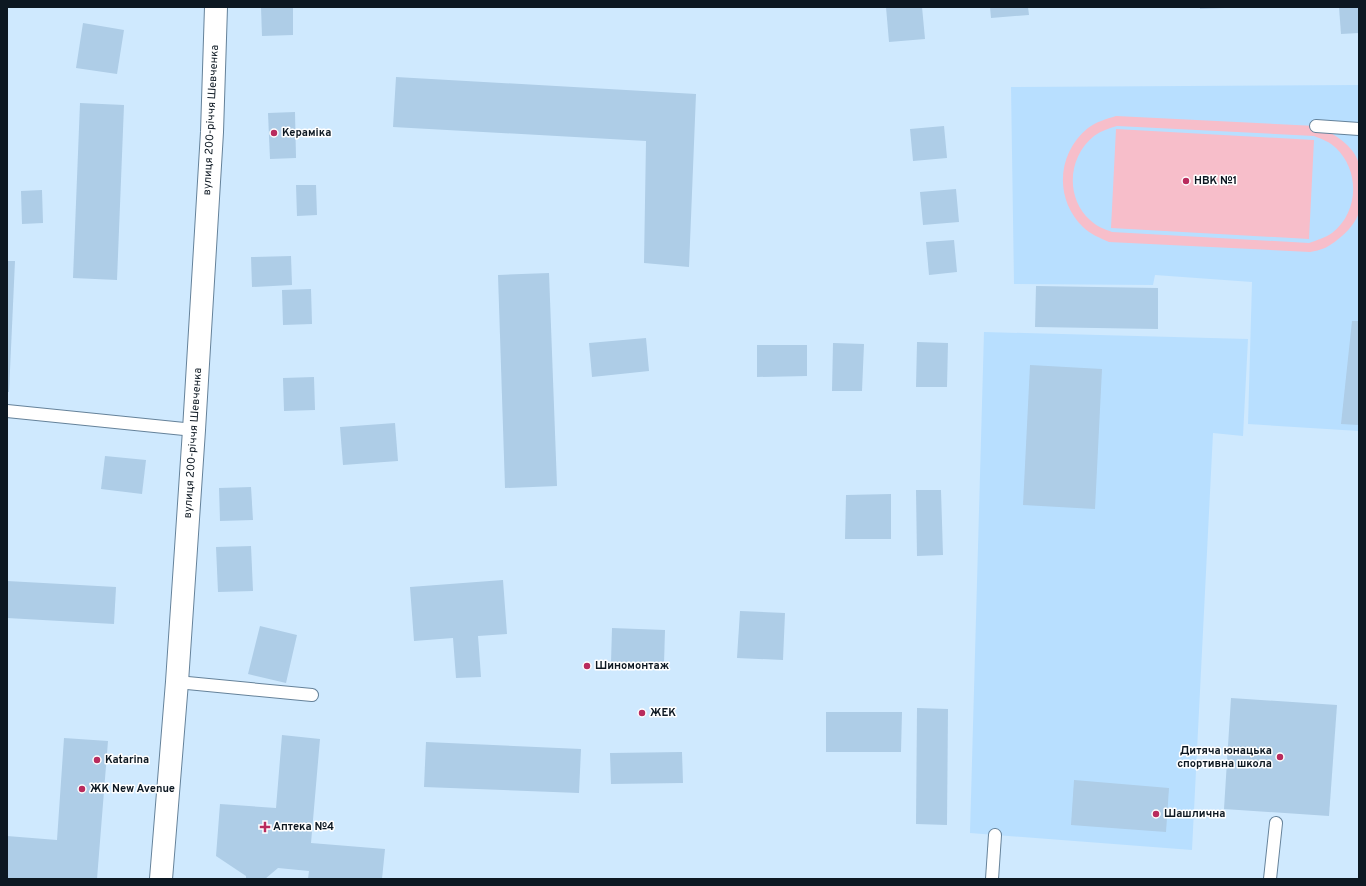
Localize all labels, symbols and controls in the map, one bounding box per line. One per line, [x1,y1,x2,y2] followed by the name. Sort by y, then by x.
[200,44,222,196] street label: вулиця 200-річчя Шевченка
[282,126,331,140] place label: Кераміка
[269,128,279,138] marker: Кераміка
[1194,174,1237,188] place label: НВК №1
[1181,176,1191,186] marker: НВК №1
[181,367,205,519] street label: вулиця 200-річчя Шевченка
[595,659,670,673] place label: Шиномонтаж
[582,661,592,671] marker: Шиномонтаж
[650,706,676,720] place label: ЖЕК
[637,708,647,718] marker: ЖЕК
[1177,744,1272,771] place label: Дитяча юнацька спортивна школа
[1275,752,1285,762] marker: Дитяча юнацька спортивна школа
[105,753,149,767] place label: Katarina
[92,755,102,765] marker: Katarina
[90,782,175,796] place label: ЖК New Avenue
[77,784,87,794] marker: ЖК New Avenue
[1164,807,1225,821] place label: Шашлична
[1151,809,1161,819] marker: Шашлична
[273,820,334,834] place label: Аптека №4
[260,822,270,832] marker: Аптека №4

